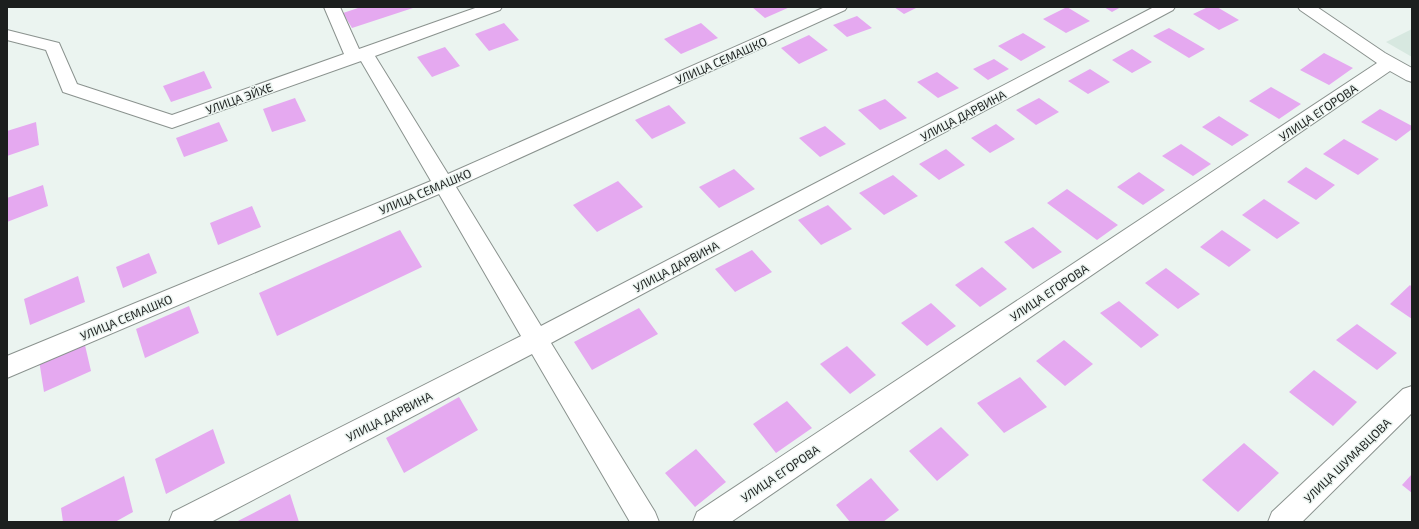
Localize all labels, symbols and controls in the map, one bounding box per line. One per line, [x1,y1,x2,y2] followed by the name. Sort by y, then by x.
[673,34,769,86] street label: УЛИЦА СЕМАШКО
[204,79,275,117] street label: УЛИЦА ЭЙХЕ
[1276,80,1360,143] street label: УЛИЦА ЕГОРОВА
[918,86,1009,143] street label: УЛИЦА ДАРВИНА
[377,165,473,217] street label: УЛИЦА СЕМАШКО
[631,237,722,294] street label: УЛИЦА ДАРВИНА
[1007,260,1091,323] street label: УЛИЦА ЕГОРОВА
[78,291,174,343] street label: УЛИЦА СЕМАШКО
[344,388,435,444] street label: УЛИЦА ДАРВИНА
[1301,415,1394,505] street label: УЛИЦА ШУМАВЦОВА
[738,441,822,504] street label: УЛИЦА ЕГОРОВА

